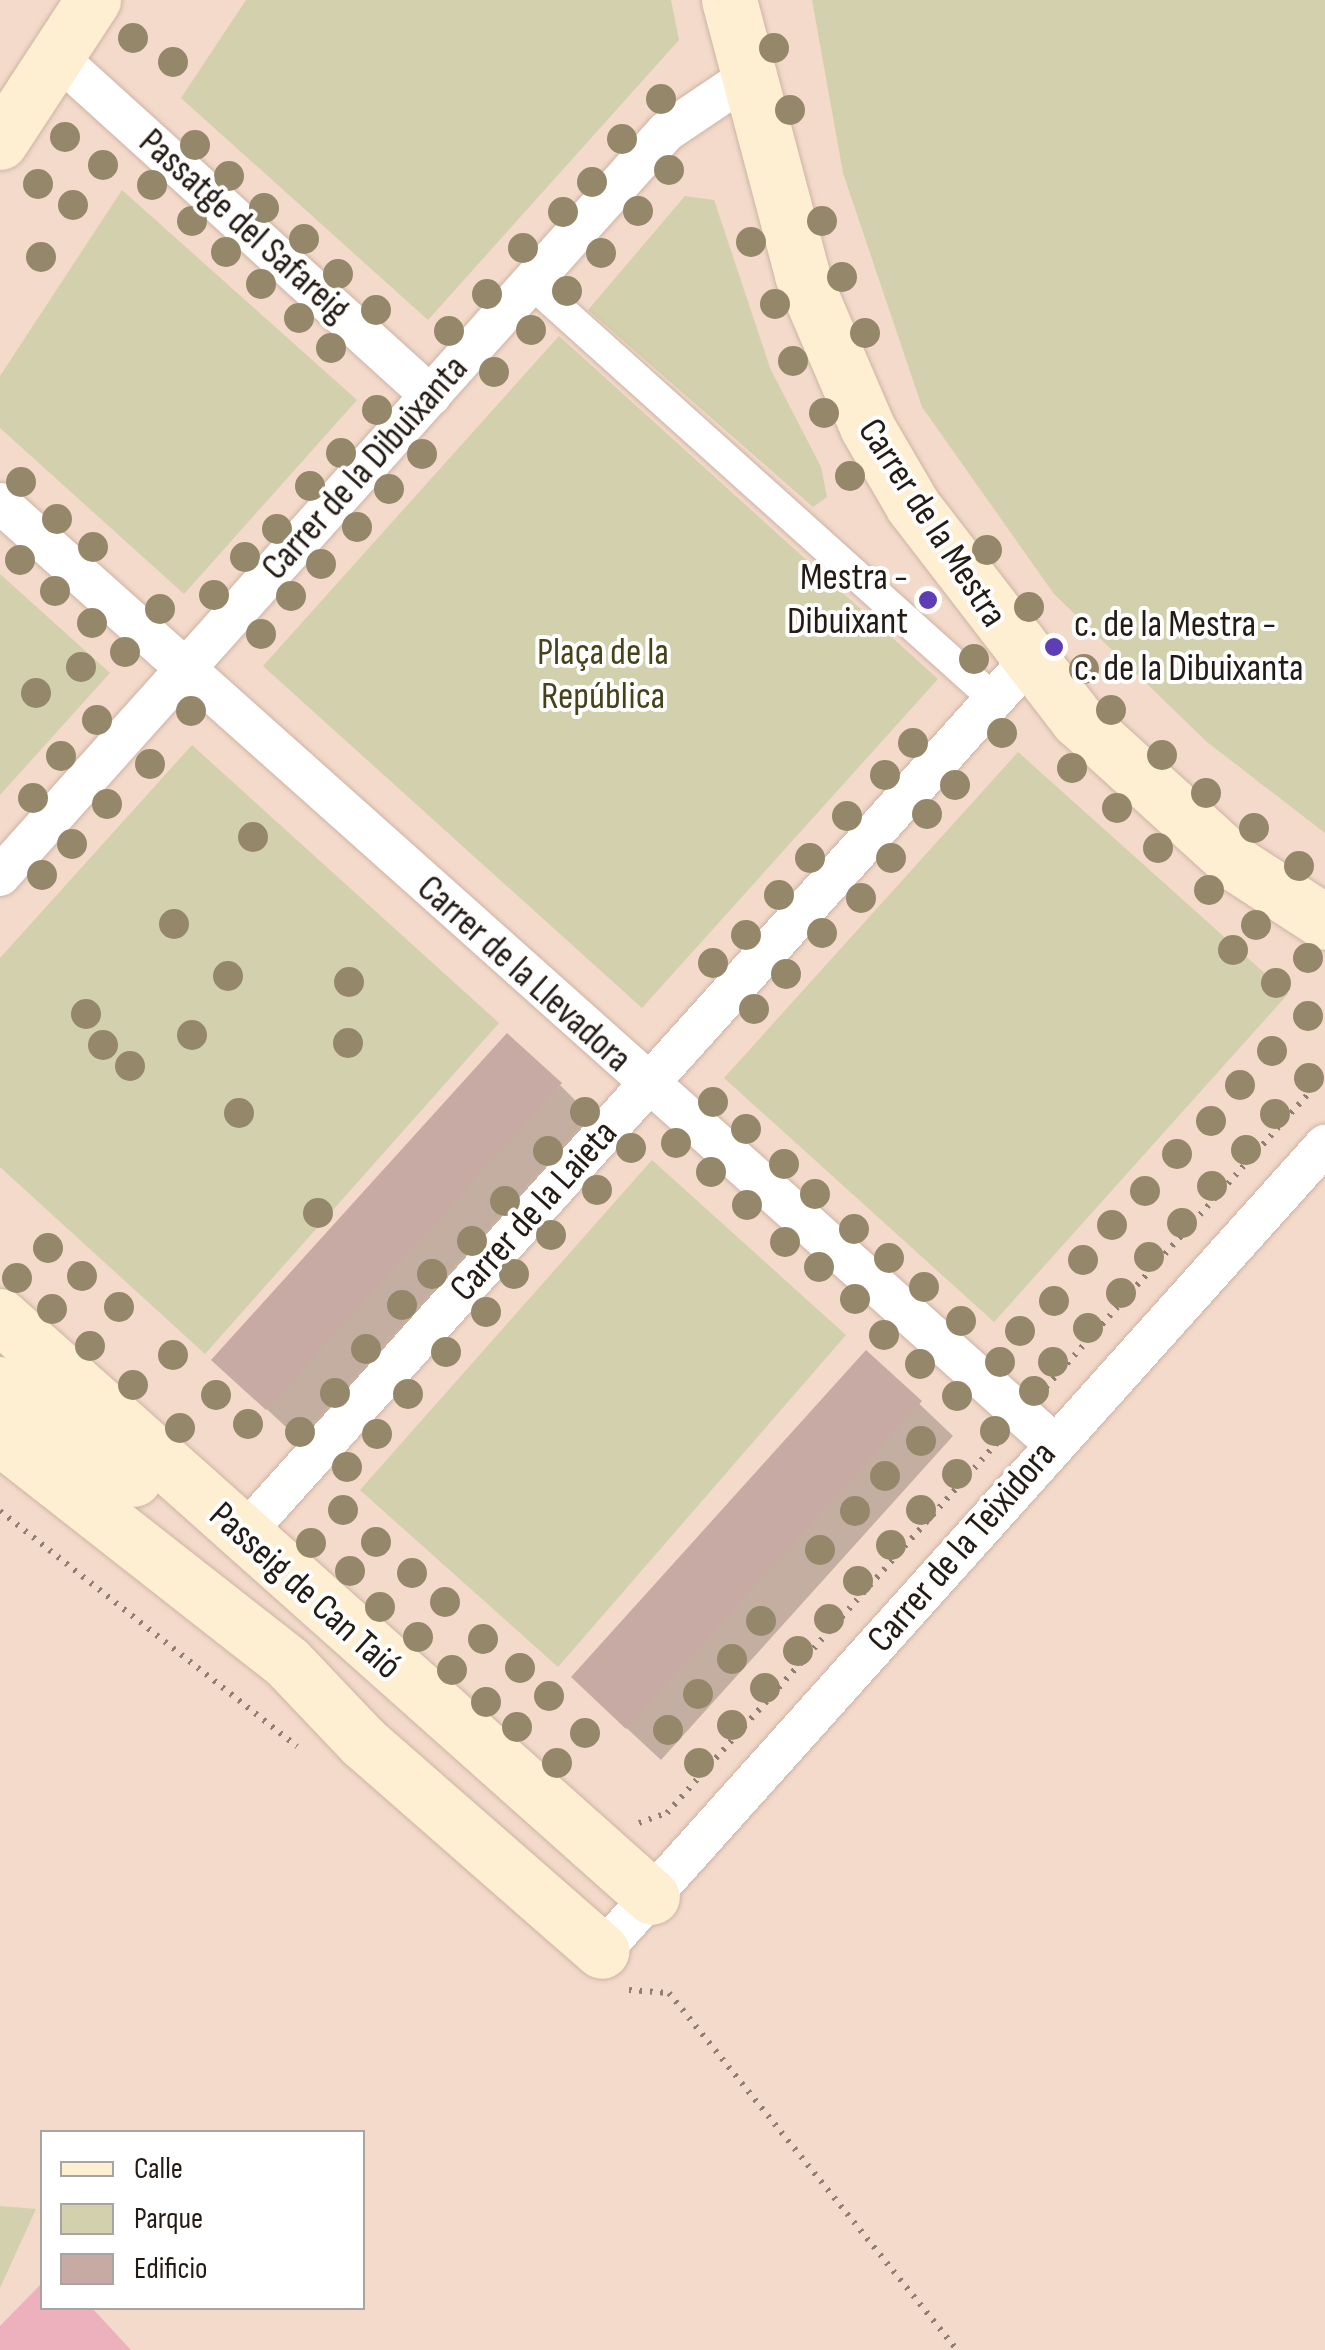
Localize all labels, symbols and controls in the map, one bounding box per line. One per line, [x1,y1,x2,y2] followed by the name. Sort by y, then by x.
[129,120,359,332] street label: Passatge del Safareig
[252,346,478,590] street label: Carrer de la Dibuixanta
[848,410,1016,636] street label: Carrer de la Mestra
[787,555,908,644] place label: Mestra - Dibuixant
[917,589,939,611] marker: Mestra - Dibuixant
[1074,602,1304,692] place label: c. de la Mestra - c. de la Dibuixanta
[537,630,669,719] park label: Plaça de la República
[1043,636,1065,658] marker: c. de la Mestra - c. de la Dibuixanta
[408,866,640,1082] street label: Carrer de la Llevadora
[441,1111,627,1311] street label: Carrer de la Laieta
[858,1432,1066,1662] street label: Carrer de la Teixidora
[200,1493,410,1689] street label: Passeig de Can Taió
[40,2130,365,2310] legend
[134,2151,183,2187] text: Calle
[134,2201,203,2237] text: Parque
[134,2251,207,2287] text: Edificio

